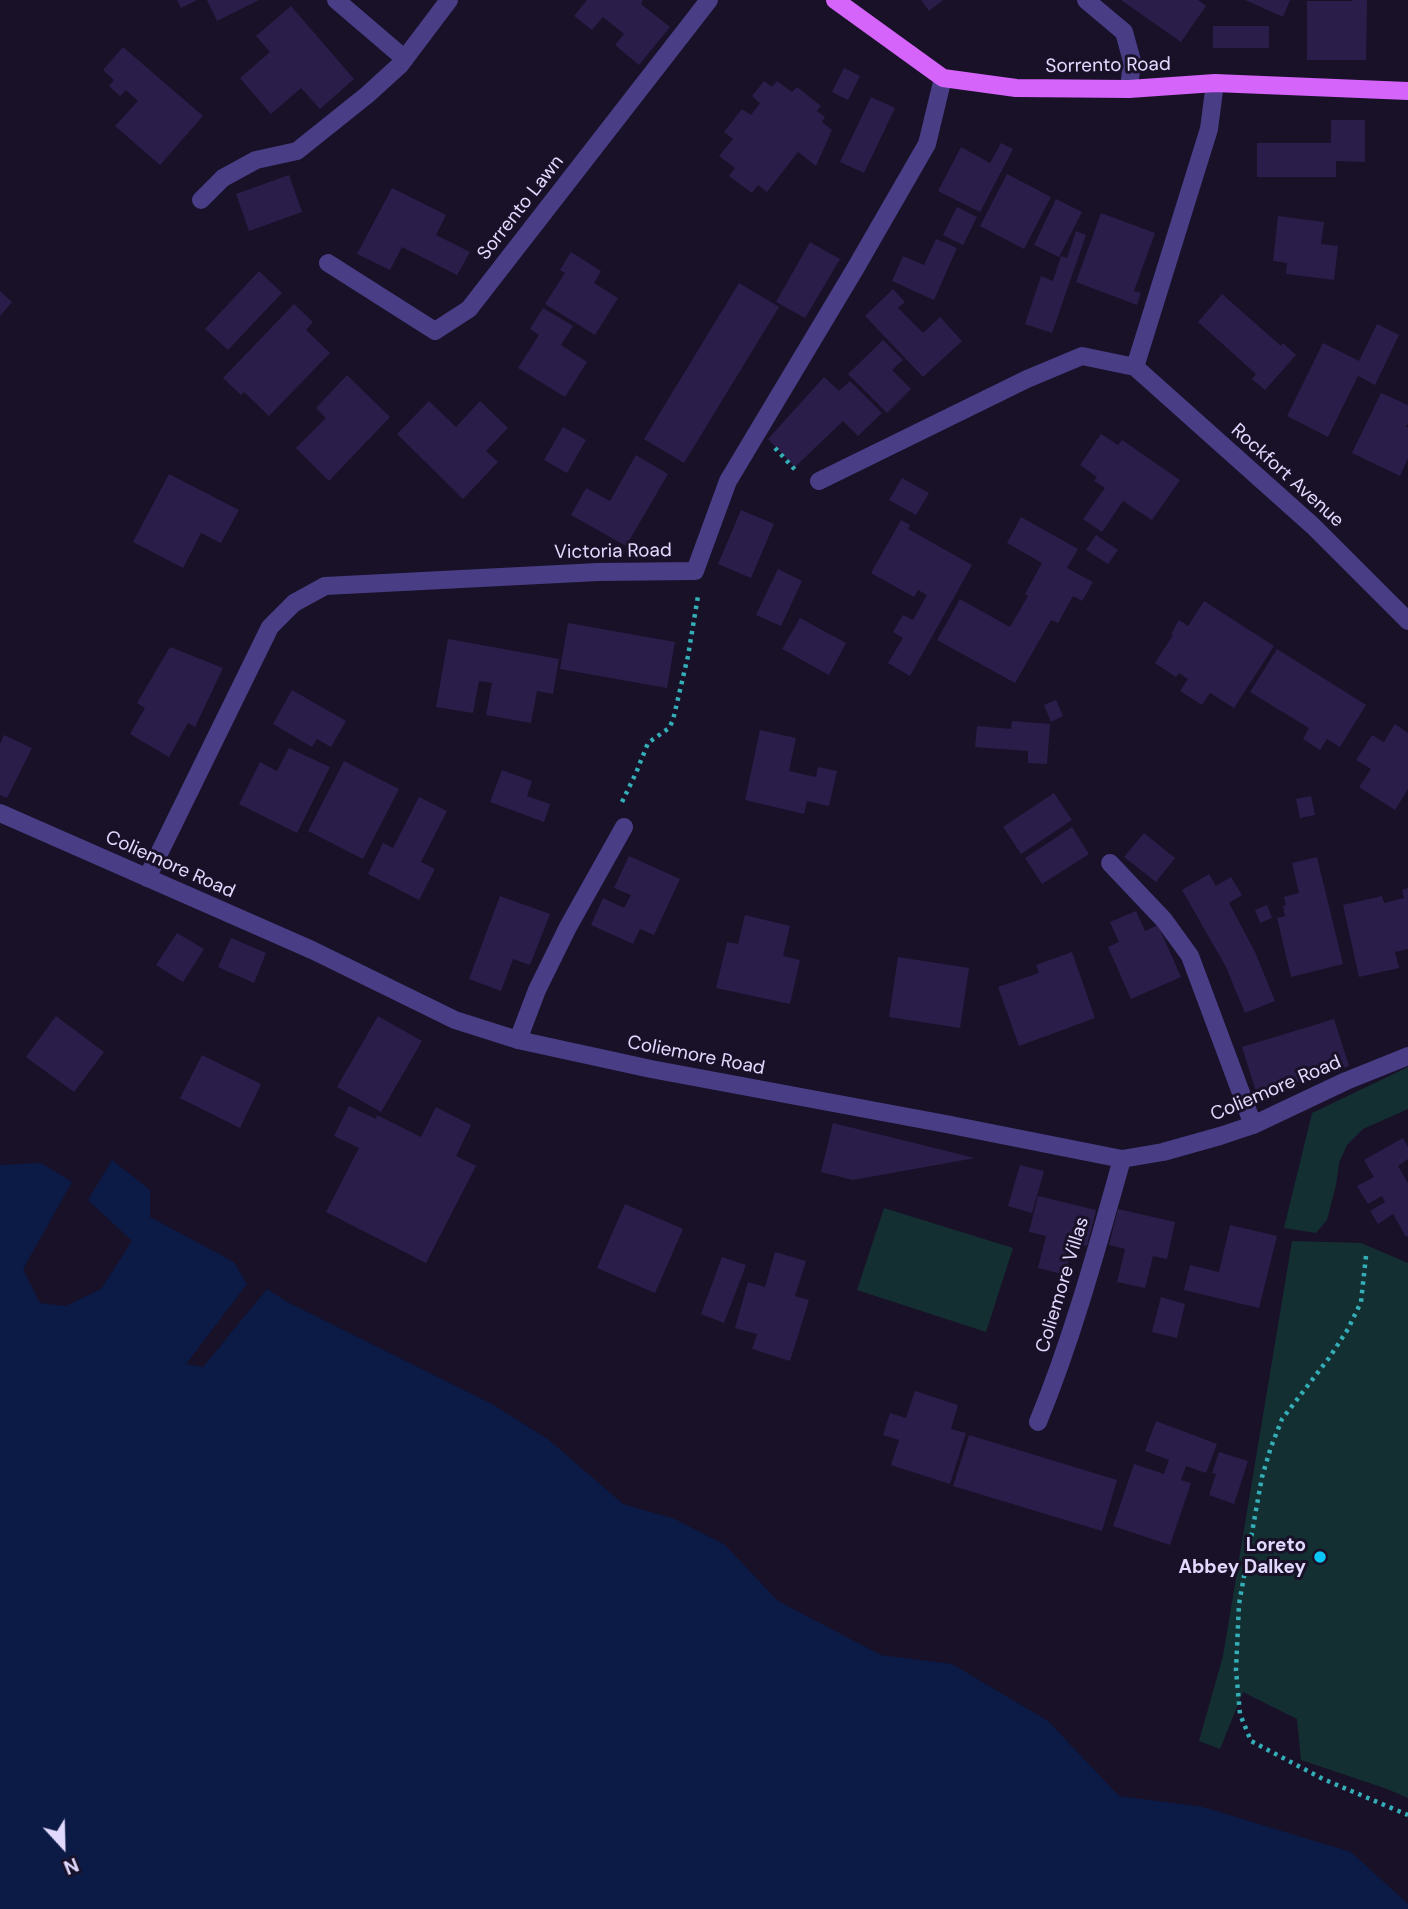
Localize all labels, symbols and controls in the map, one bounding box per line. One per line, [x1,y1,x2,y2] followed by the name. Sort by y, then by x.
[1045,54,1171,78] street label: Sorrento Road
[473,151,569,265] street label: Sorrento Lawn
[1226,419,1348,533] street label: Rockfort Avenue
[554,540,672,564] street label: Victoria Road
[102,826,238,904] street label: Coliemore Road
[625,1032,767,1080] street label: Coliemore Road
[1207,1051,1345,1127] street label: Coliemore Road
[1032,1214,1094,1356] street label: Coliemore Villas
[1178,1535,1306,1579] place label: Loreto Abbey Dalkey
[1312,1549,1328,1565] marker: Loreto Abbey Dalkey
[28,1811,98,1881] north arrow
[60,1852,82,1880] text: N

